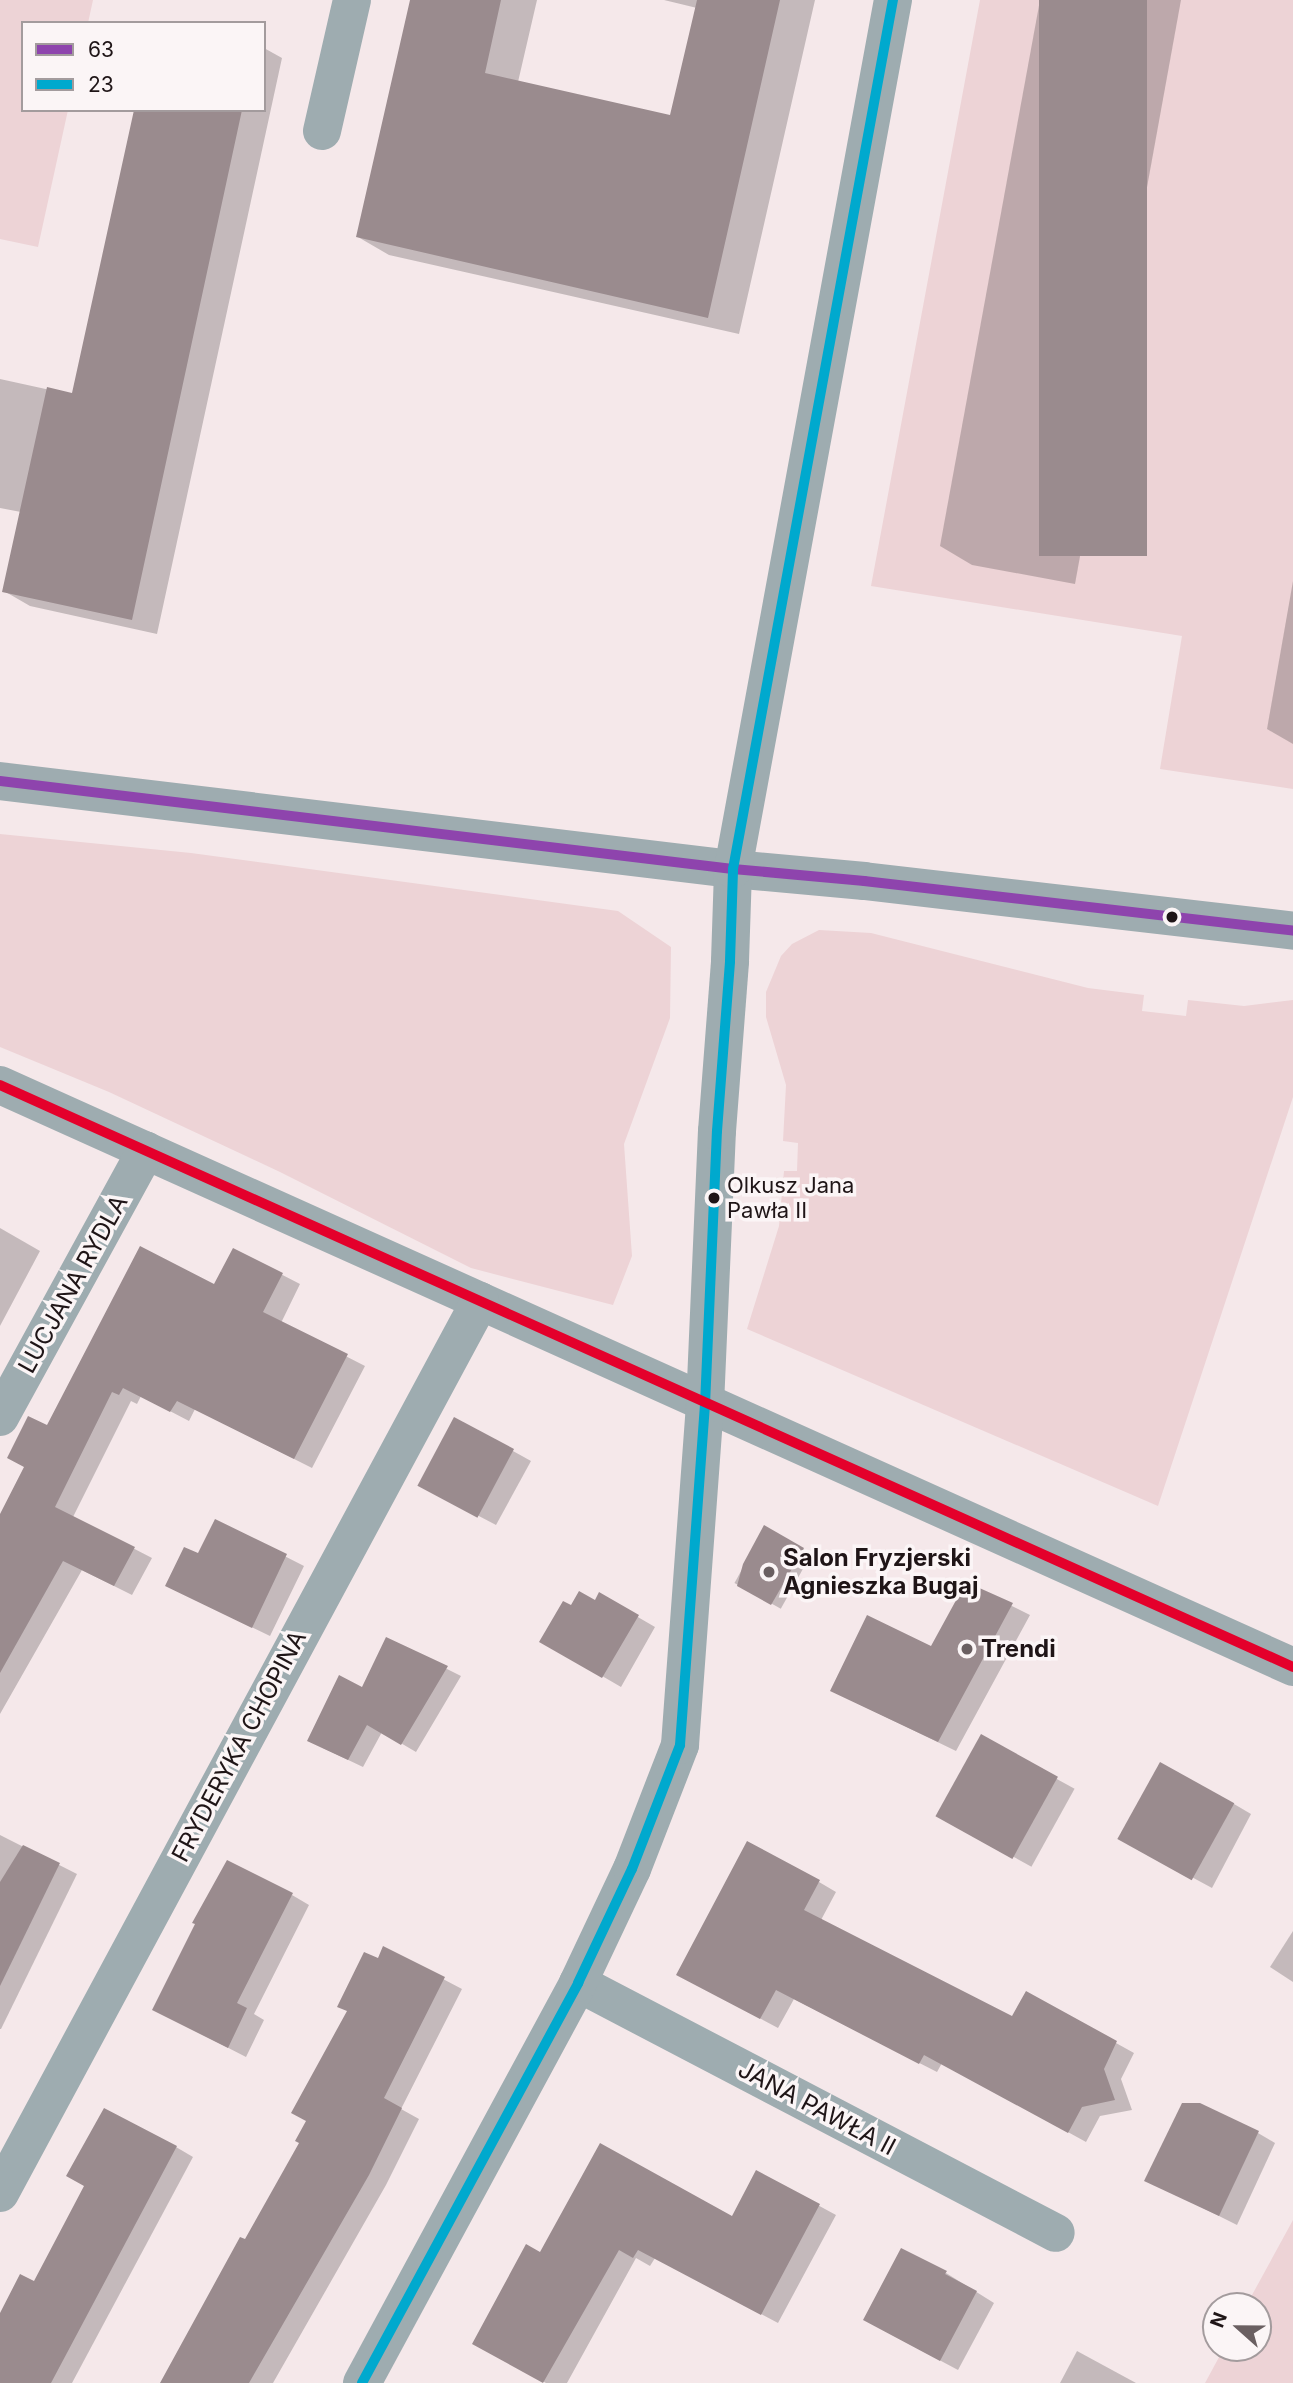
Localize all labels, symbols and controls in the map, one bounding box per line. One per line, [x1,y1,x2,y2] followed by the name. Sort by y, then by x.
[21,21,266,112] legend
[88,37,114,62] text: 63
[88,72,114,97] text: 23
[1165,910,1179,924] unlabelled marker
[727,1172,854,1224] place label: Olkusz Jana Pawła II
[12,1190,134,1378] street label: LUCJANA RYDLA
[707,1191,721,1205] marker: Olkusz Jana Pawła II
[783,1544,978,1600] place label: Salon Fryzjerski Agnieszka Bugaj
[761,1564,777,1580] marker: Salon Fryzjerski Agnieszka Bugaj
[166,1625,312,1867] street label: FRYDERYKA CHOPINA
[981,1635,1056,1663] place label: Trendi
[959,1641,975,1657] marker: Trendi
[733,2054,901,2162] street label: JANA PAWŁA II
[1202,2292,1272,2362] north arrow
[1205,2309,1232,2331] text: N

